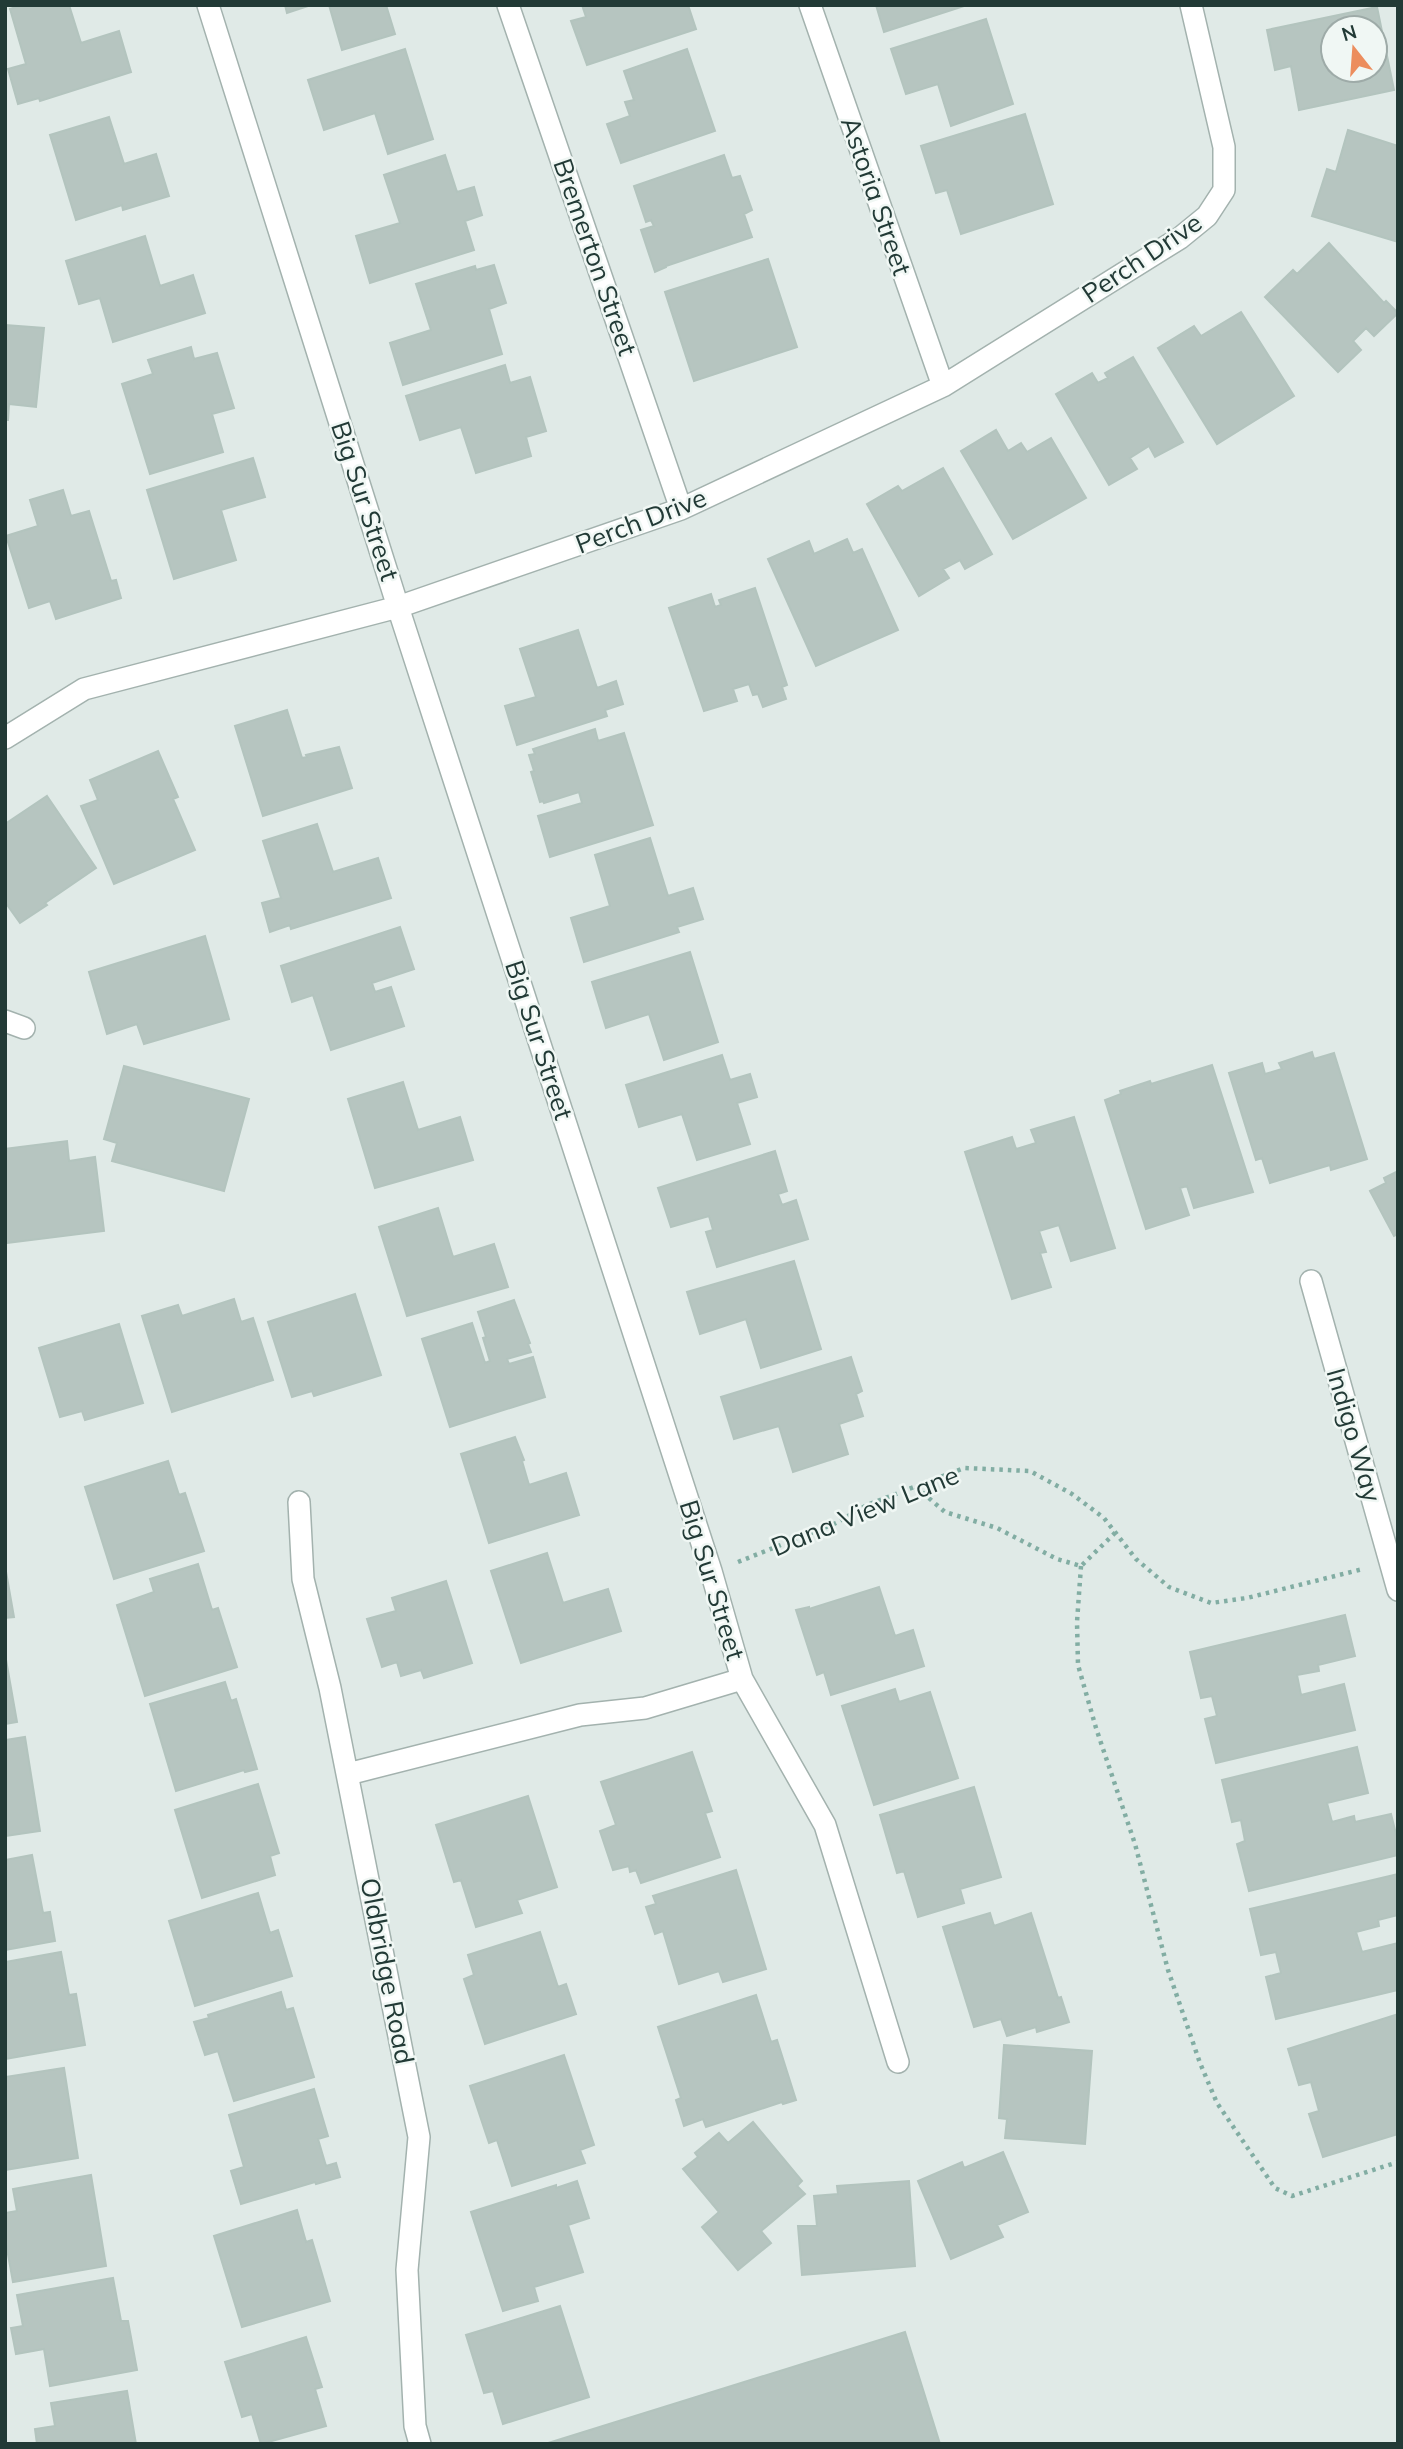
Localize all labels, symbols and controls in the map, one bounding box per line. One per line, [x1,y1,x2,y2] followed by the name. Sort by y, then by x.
[1319,14,1389,84] north arrow
[1339,19,1359,46] text: N
[834,112,919,279] street label: Astoria Street
[546,154,645,360] street label: Bremerton Street
[1076,205,1208,310] street label: Perch Drive
[324,417,407,585] street label: Big Sur Street
[571,480,711,561] street label: Perch Drive
[498,956,581,1124] street label: Big Sur Street
[1320,1364,1389,1506] street label: Indigo Way
[766,1458,963,1563] street label: Dana View Lane
[672,1496,752,1664] street label: Big Sur Street
[353,1875,422,2067] street label: Oldbridge Road

